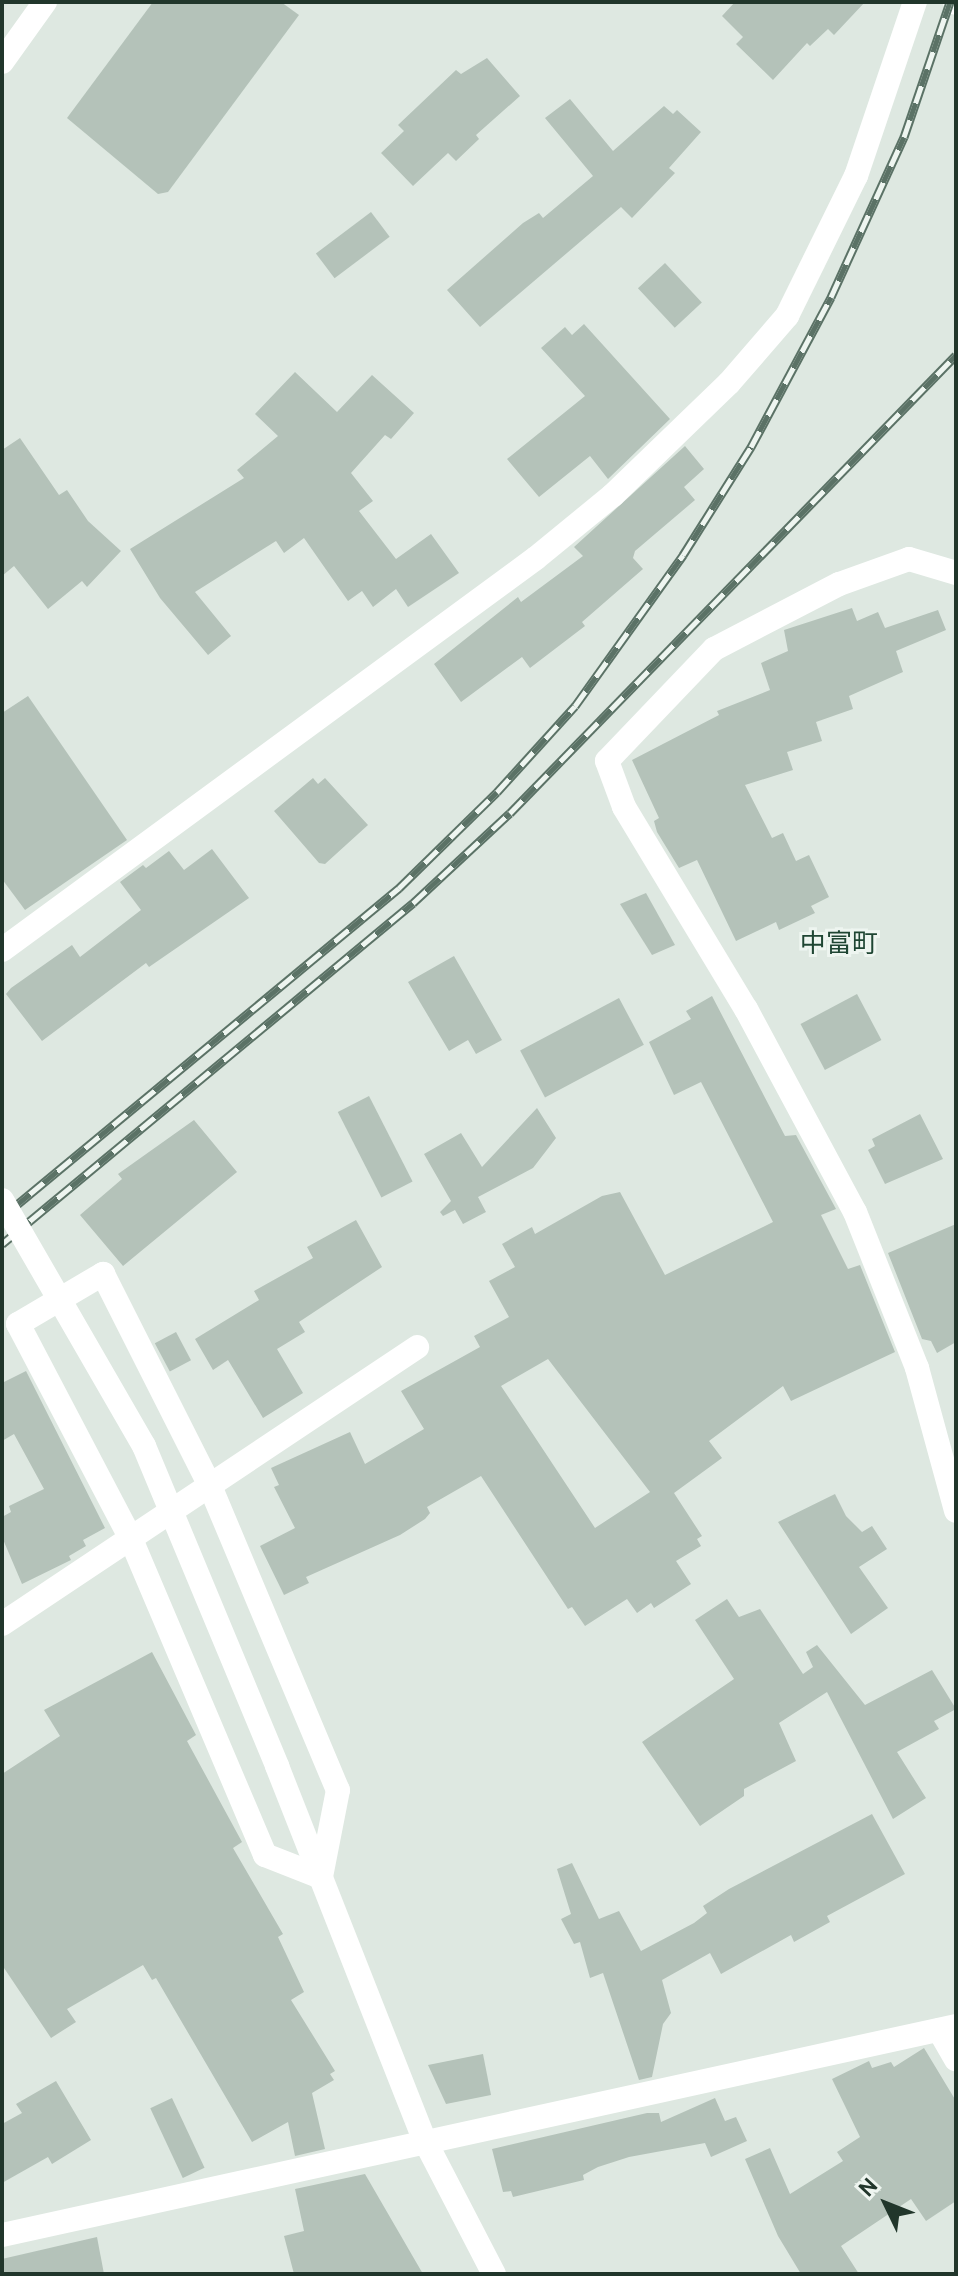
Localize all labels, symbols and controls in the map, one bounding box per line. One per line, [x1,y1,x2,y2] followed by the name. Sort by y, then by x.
[800,928,878,960] district label: 中富町
[846,2164,926,2244] north arrow
[853,2172,883,2202] text: N

